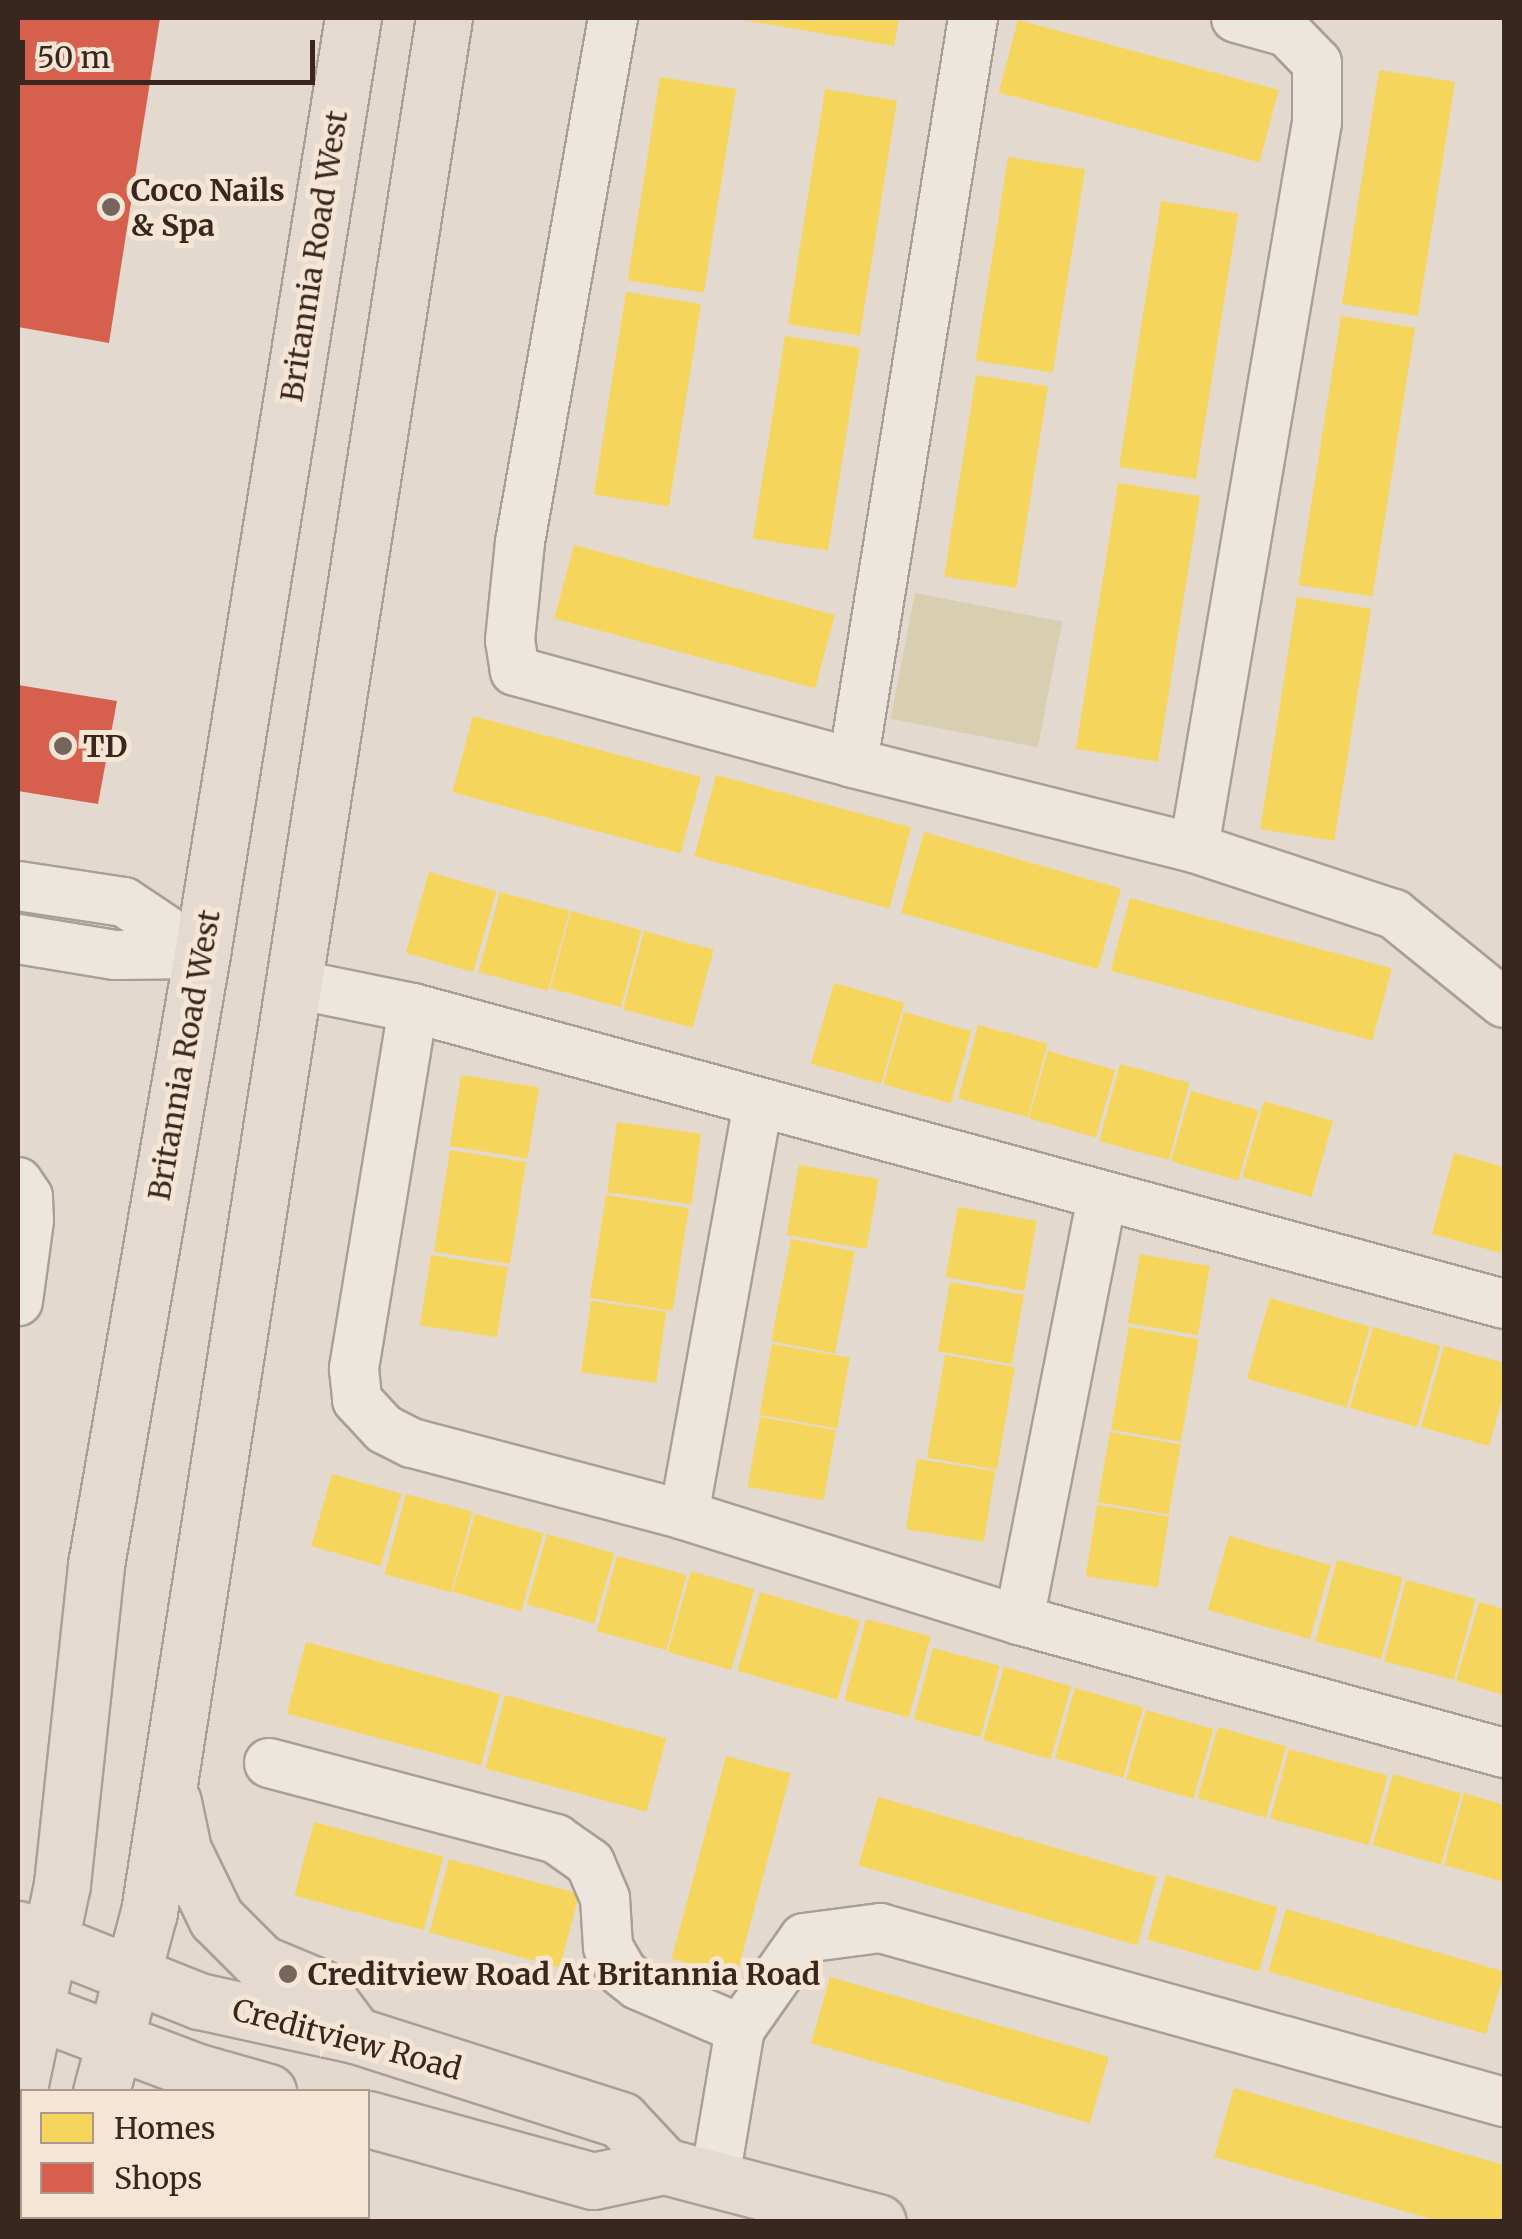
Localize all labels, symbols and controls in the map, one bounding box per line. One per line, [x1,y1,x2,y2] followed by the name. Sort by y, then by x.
[25,20,320,82] scale bar
[37,38,110,76] text: 50 m
[273,108,355,404] street label: Britannia Road West
[131,172,285,242] place label: Coco Nails & Spa
[100,196,122,218] marker: Coco Nails & Spa
[83,728,127,764] place label: TD
[52,735,74,757] marker: TD
[141,907,227,1203] street label: Britannia Road West
[308,1956,820,1992] place label: Creditview Road At Britannia Road
[277,1963,299,1985] marker: Creditview Road At Britannia Road
[229,1991,465,2087] street label: Creditview Road
[20,2089,370,2219] legend
[114,2109,215,2147] text: Homes
[114,2159,202,2197] text: Shops

